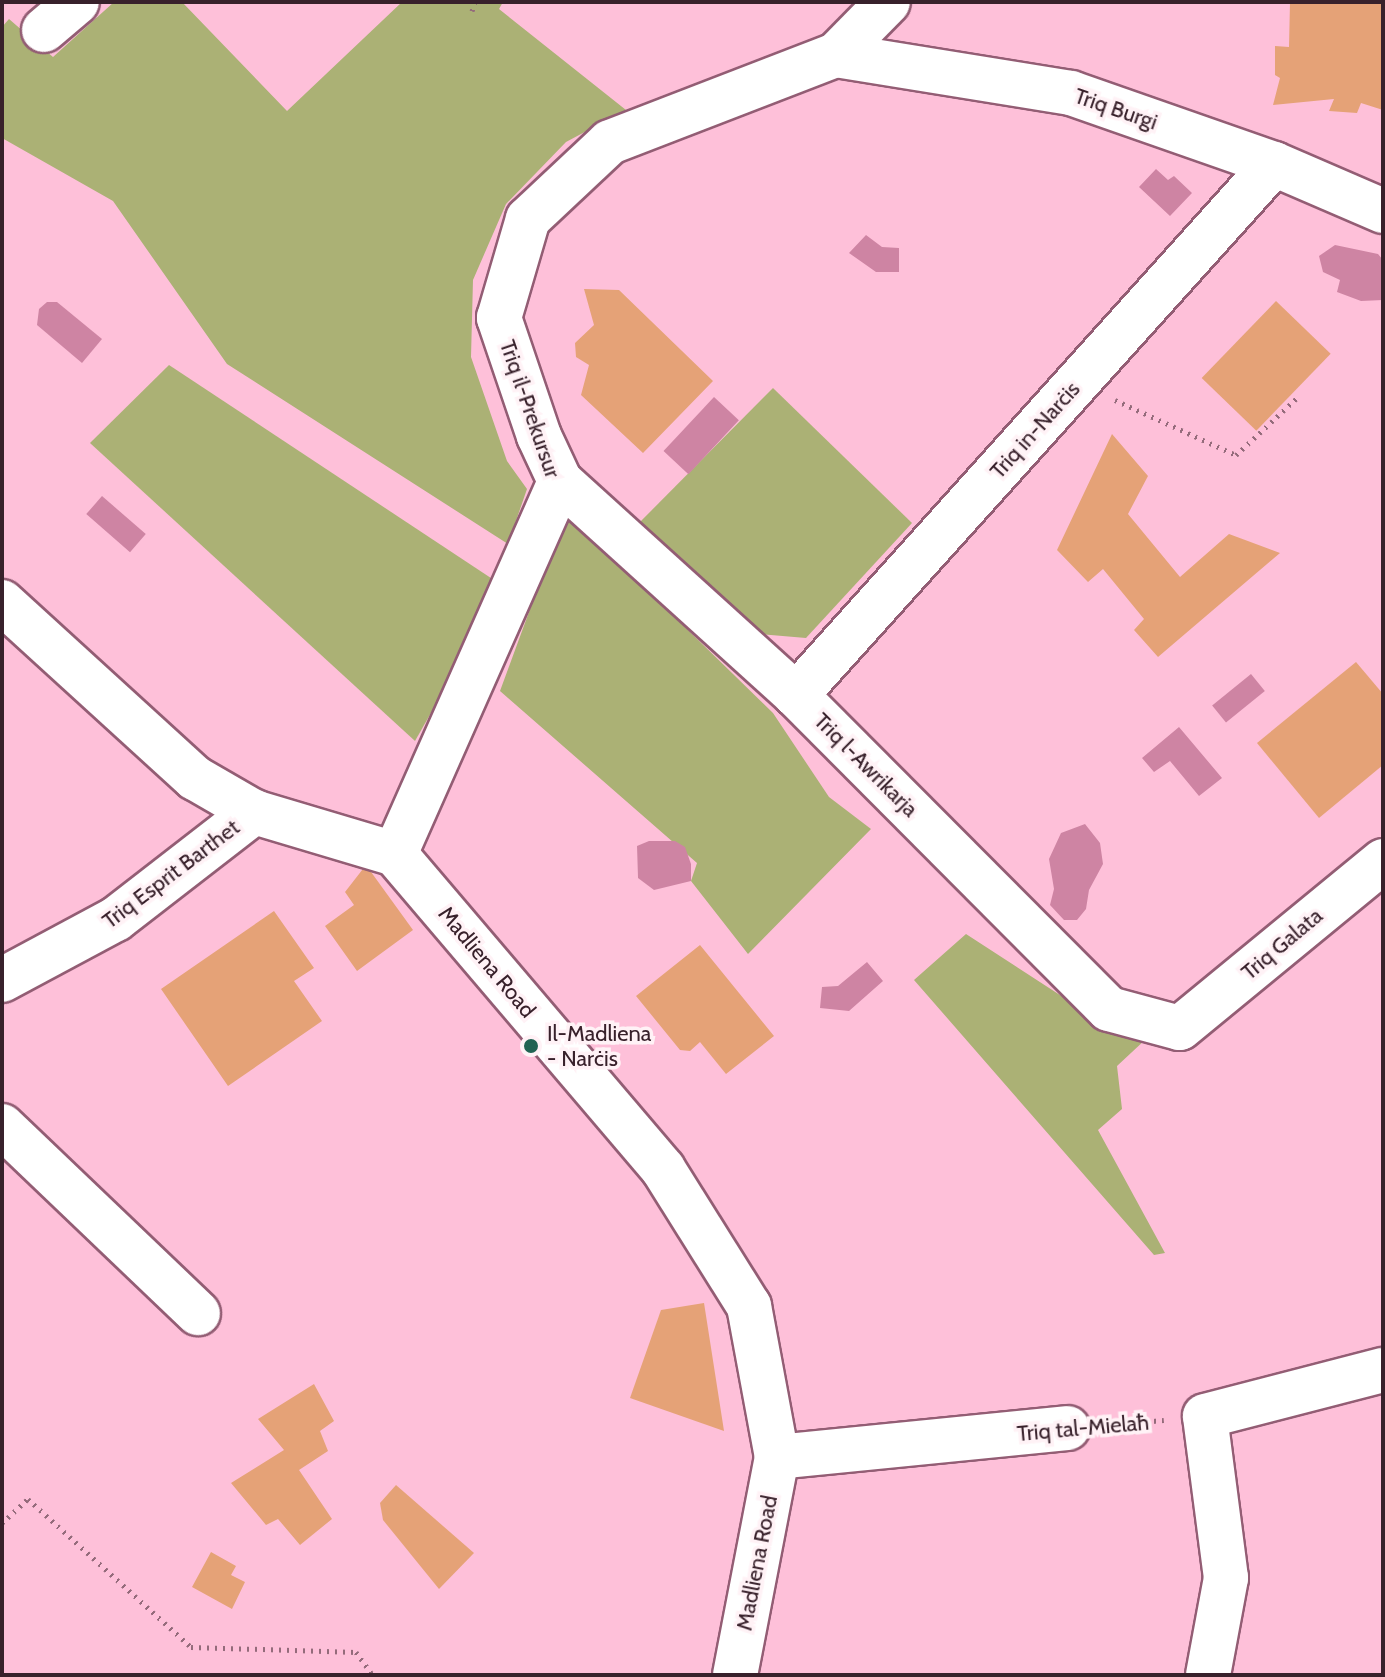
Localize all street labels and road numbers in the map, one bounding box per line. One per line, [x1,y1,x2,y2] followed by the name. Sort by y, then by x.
[1071,83,1161,135] street label: Triq Burgi
[494,337,566,481] street label: Triq il-Prekursur
[985,376,1085,484] street label: Triq in-Narċis
[809,708,923,822] street label: Triq l-Awrikarja
[97,814,245,934] street label: Triq Esprit Barthet
[433,901,541,1023] street label: Madliena Road
[1236,903,1328,985] street label: Triq Galata
[1016,1409,1150,1447] street label: Triq tal-Mielaħ
[731,1493,783,1633] street label: Madliena Road

